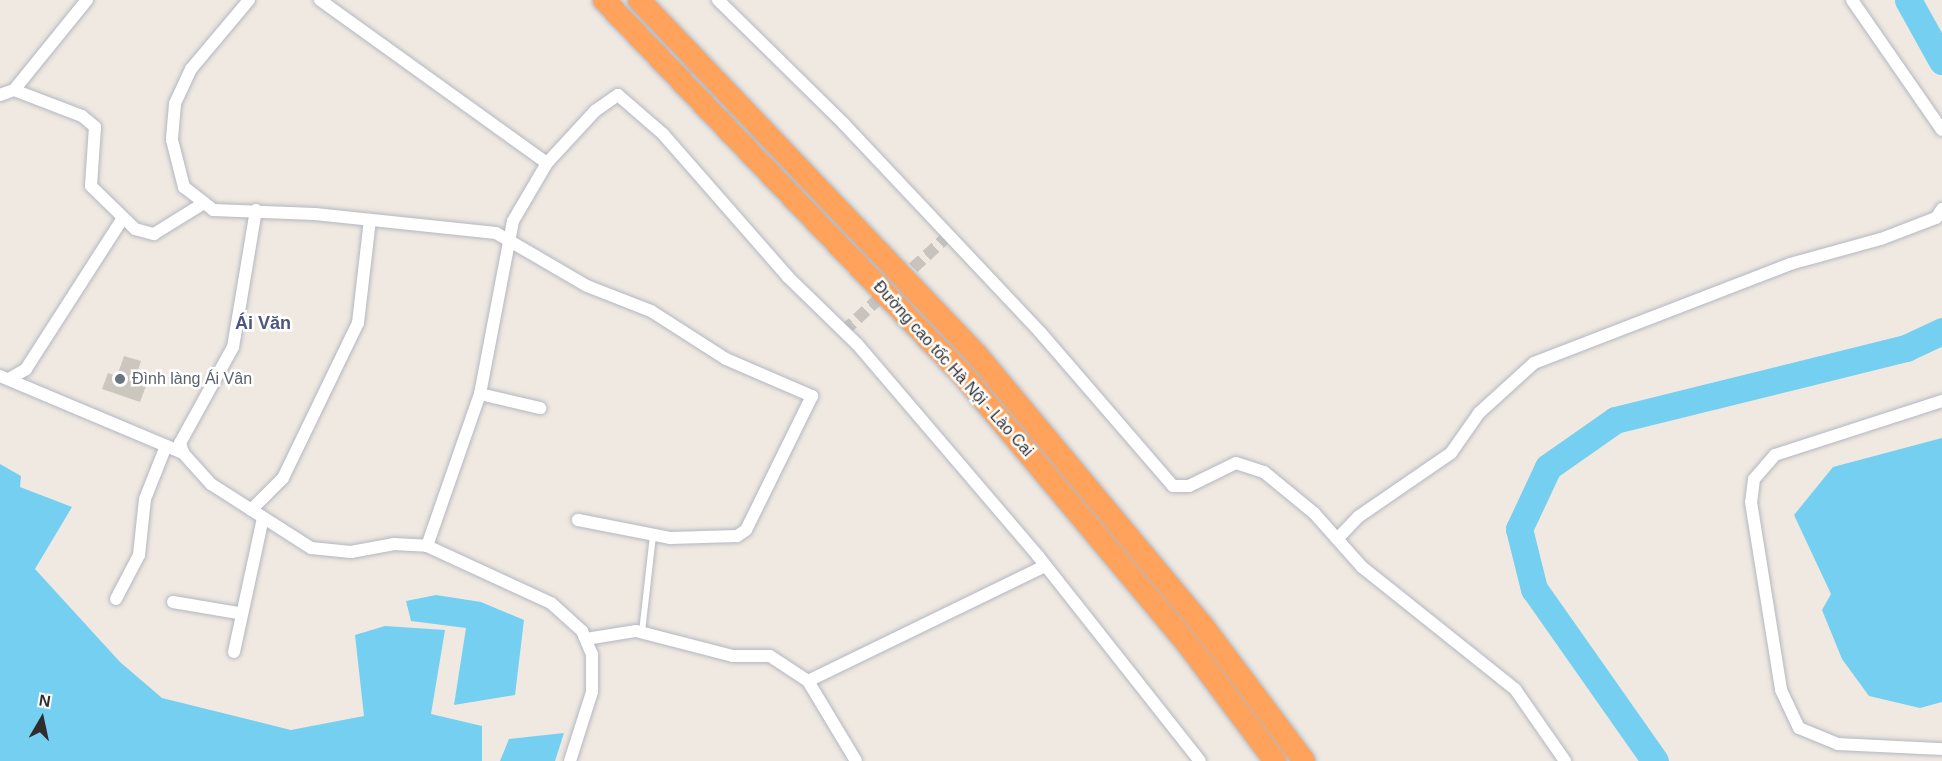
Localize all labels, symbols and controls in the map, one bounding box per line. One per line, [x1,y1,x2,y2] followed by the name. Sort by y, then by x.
[869,277,1037,461] street label: Đường cao tốc Hà Nội - Lào Cai
[235,312,291,334] district label: Ái Văn
[132,369,252,389] place label: Đình làng Ái Vân
[113,372,127,386] marker: Đình làng Ái Vân
[12,689,72,749] north arrow
[38,691,52,710] text: N

